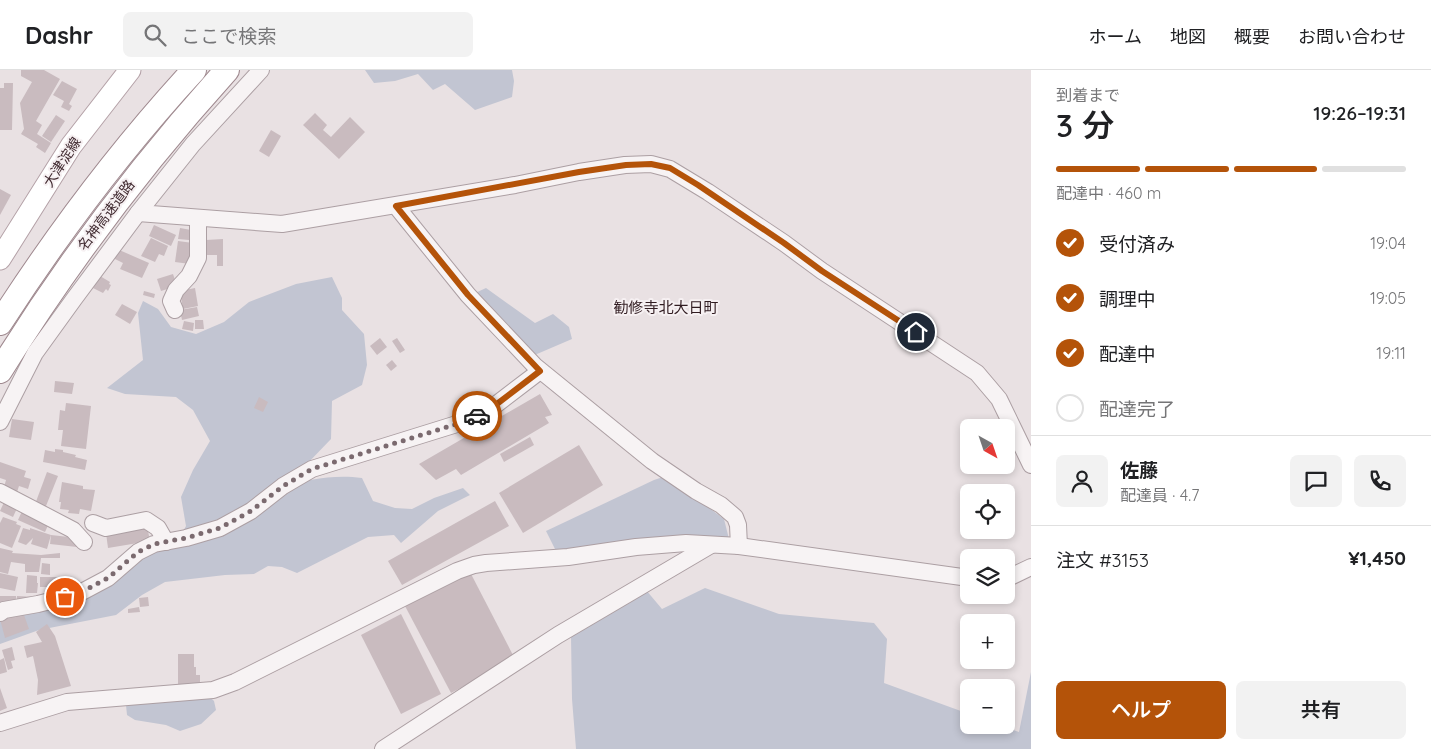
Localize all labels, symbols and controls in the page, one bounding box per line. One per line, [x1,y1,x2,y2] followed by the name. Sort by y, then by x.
[123,12,473,57] search box
[25,20,93,50] text: Dashr
[141,21,169,49] icon: search
[181,24,276,48] text: ここで検索
[1089,25,1142,48] text: ホーム
[1170,25,1206,48] text: 地図
[1234,25,1270,48] text: 概要
[1298,25,1406,48] text: お問い合わせ
[1056,85,1120,105] text: 到着まで
[1313,101,1406,125] text: 19:26–19:31
[1056,105,1114,145] text: 3 分
[39,134,85,190] street label: 大津淀線
[74,176,138,254] street label: 名神高速道路
[1056,183,1161,203] text: 配達中 · 460 m
[1056,229,1084,257] icon: check
[1099,232,1175,256] text: 受付済み
[1370,233,1406,253] text: 19:04
[1056,284,1084,312] icon: check
[1099,287,1156,311] text: 調理中
[1370,288,1406,308] text: 19:05
[613,298,719,317] district label: 勧修寺北大日町
[895,311,937,353] pin
[902,318,930,346] icon: home
[1056,339,1084,367] icon: check
[1099,342,1156,366] text: 配達中
[1376,343,1406,363] text: 19:11
[452,391,502,441] courier
[1099,397,1175,421] text: 配達完了
[463,402,491,430] icon: car
[960,419,1015,474] north arrow
[960,419,1015,734] map controls
[1056,455,1108,507] button: person
[1290,455,1342,507] button: chat
[1354,455,1406,507] button: phone
[1120,458,1158,482] text: 佐藤
[960,484,1015,539] button: locate
[1120,485,1199,505] text: 配達員 · 4.7
[1348,546,1406,570] text: ¥1,450
[1056,548,1149,572] text: 注文 #3153
[960,549,1015,604] button: layers
[44,576,86,618] pin
[51,583,79,611] icon: bag
[960,614,1015,669] button: +
[960,679,1015,734] button: −
[1056,681,1226,739] button: ヘルプ
[1236,681,1406,739] button: 共有

